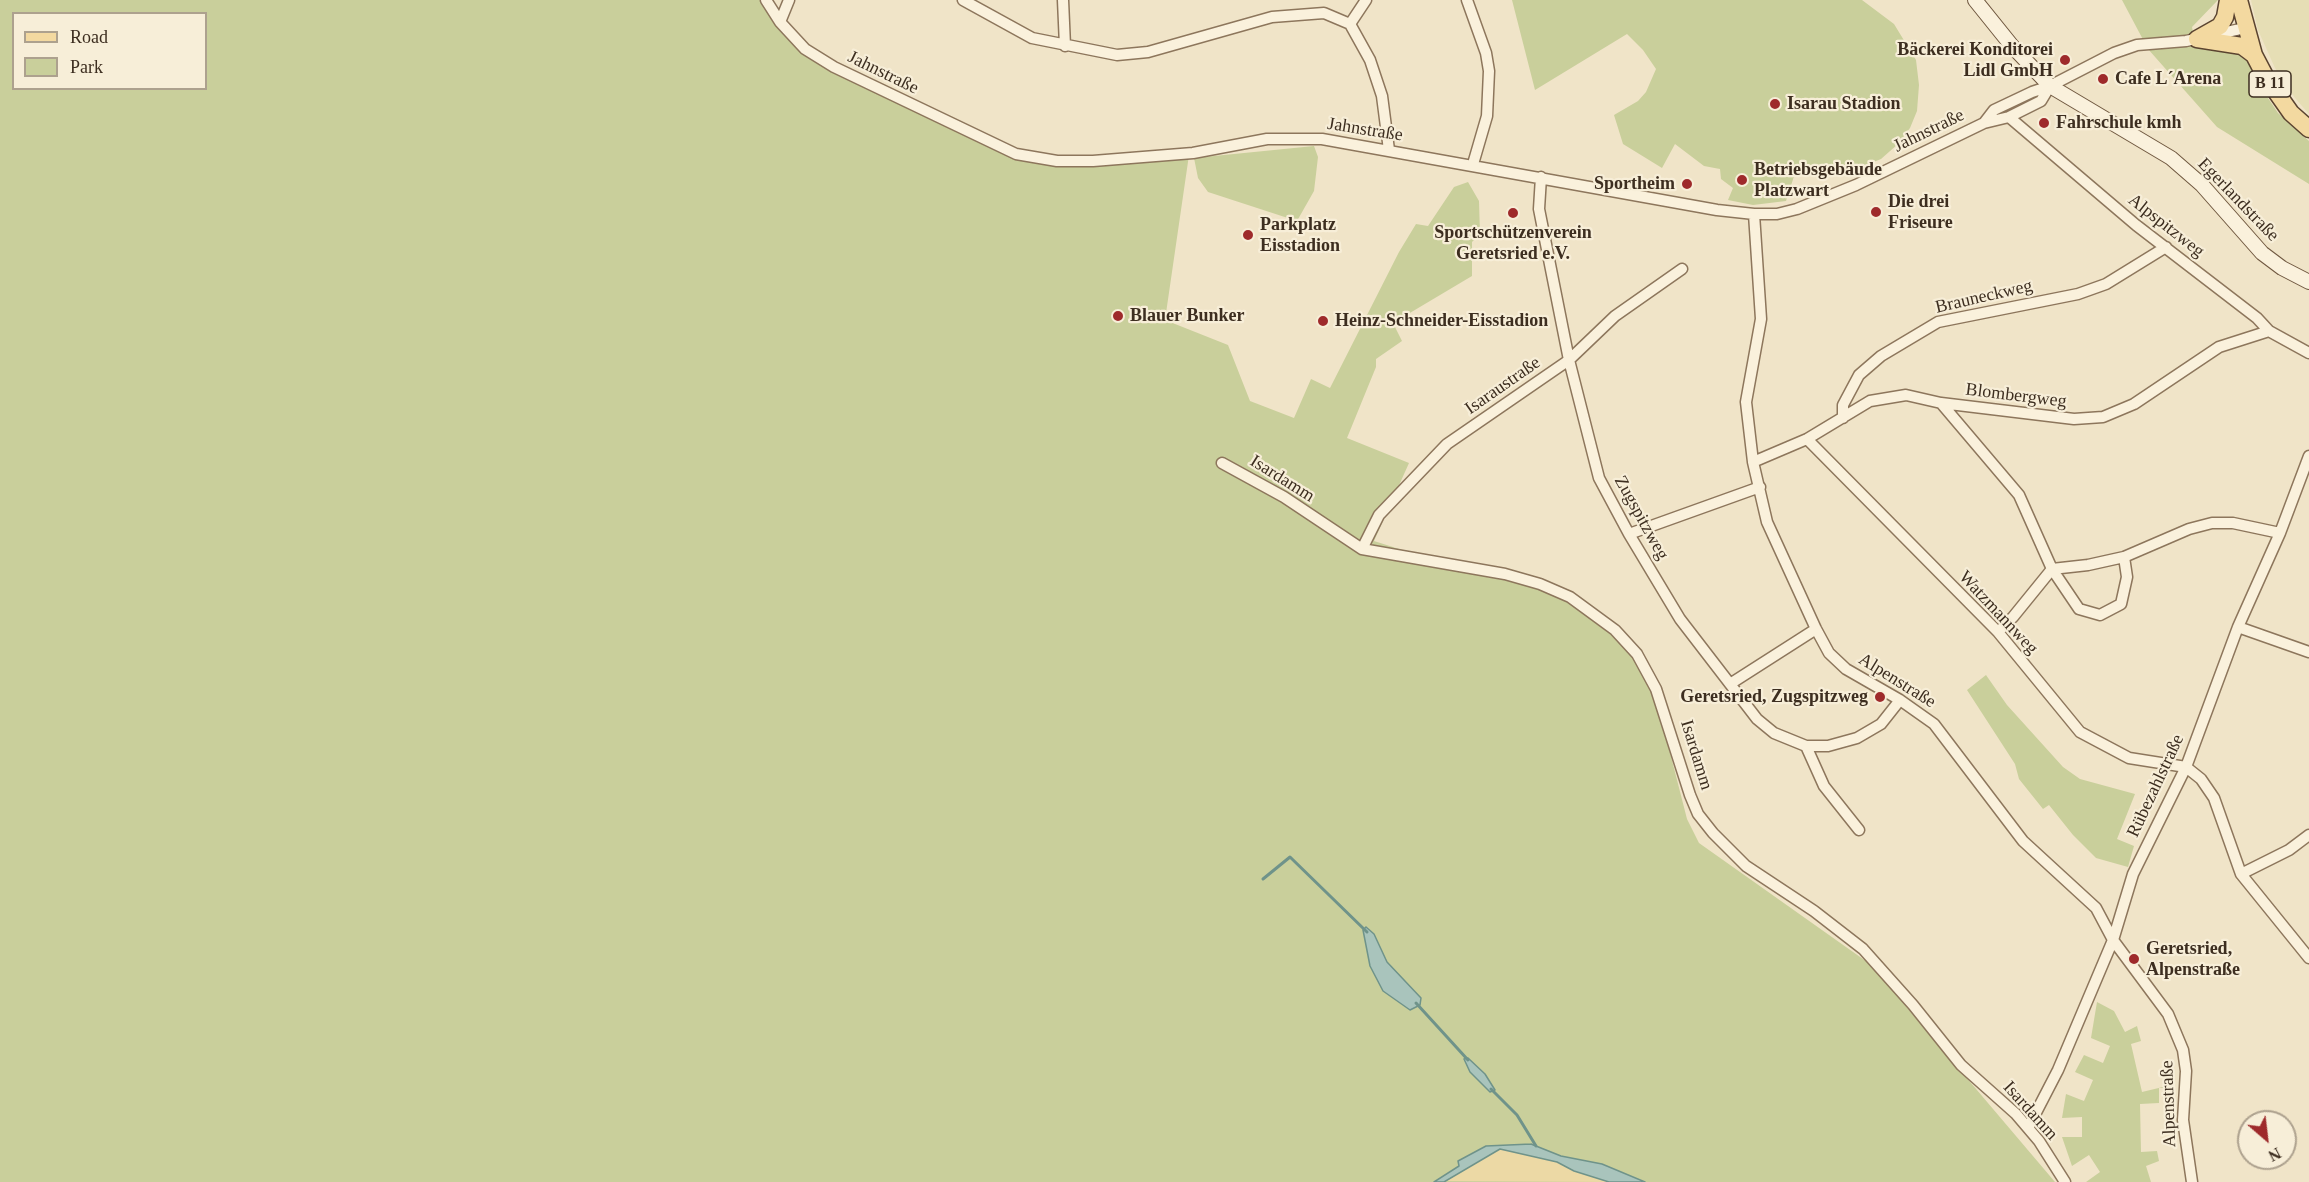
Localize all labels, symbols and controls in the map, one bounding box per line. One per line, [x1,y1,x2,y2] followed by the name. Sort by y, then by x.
[12,12,207,90] legend
[70,27,108,47] text: Road
[1897,39,2053,82] place label: Bäckerei Konditorei Lidl GmbH
[844,47,922,99] street label: Jahnstraße
[2058,53,2072,67] marker: Bäckerei Konditorei Lidl GmbH
[70,57,103,77] text: Park
[2115,68,2221,90] place label: Cafe L´Arena
[2249,71,2291,97] road number: B 11
[2096,72,2110,86] marker: Cafe L´Arena
[1787,93,1901,115] place label: Isarau Stadion
[1768,97,1782,111] marker: Isarau Stadion
[1890,105,1968,157] street label: Jahnstraße
[2056,112,2182,134] place label: Fahrschule kmh
[1326,113,1404,147] street label: Jahnstraße
[2037,116,2051,130] marker: Fahrschule kmh
[2193,154,2283,246] street label: Egerlandstraße
[1754,159,1882,201] place label: Betriebsgebäude Platzwart
[1594,173,1675,195] place label: Sportheim
[1735,173,1749,187] marker: Betriebsgebäude Platzwart
[1680,177,1694,191] marker: Sportheim
[2124,189,2208,263] street label: Alpspitzweg
[1888,191,1953,234] place label: Die drei Friseure
[1869,205,1883,219] marker: Die drei Friseure
[1506,206,1520,220] marker: Sportschützenverein Geretsried e.V.
[1260,214,1340,256] place label: Parkplatz Eisstadion
[1434,222,1592,264] place label: Sportschützenverein Geretsried e.V.
[1241,228,1255,242] marker: Parkplatz Eisstadion
[1933,275,2035,319] street label: Brauneckweg
[1130,305,1245,327] place label: Blauer Bunker
[1111,309,1125,323] marker: Blauer Bunker
[1335,310,1548,332] place label: Heinz-Schneider-Eisstadion
[1316,314,1330,328] marker: Heinz-Schneider-Eisstadion
[1461,352,1545,420] street label: Isaraustraße
[1964,379,2068,413] street label: Blombergweg
[1246,451,1318,507] street label: Isardamm
[1609,472,1673,564] street label: Zugspitzweg
[1954,567,2042,659] street label: Watzmannweg
[1854,649,1940,713] street label: Alpenstraße
[1680,686,1868,708] place label: Geretsried, Zugspitzweg
[1873,690,1887,704] marker: Geretsried, Zugspitzweg
[1675,717,1717,793] street label: Isardamm
[2123,731,2189,841] street label: Rübezahlstraße
[2146,938,2240,980] place label: Geretsried, Alpenstraße
[2127,952,2141,966] marker: Geretsried, Alpenstraße
[2157,1060,2181,1148] street label: Alpenstraße
[1998,1077,2062,1145] street label: Isardamm
[2237,1110,2297,1170] north arrow
[2266,1144,2284,1165] text: N

